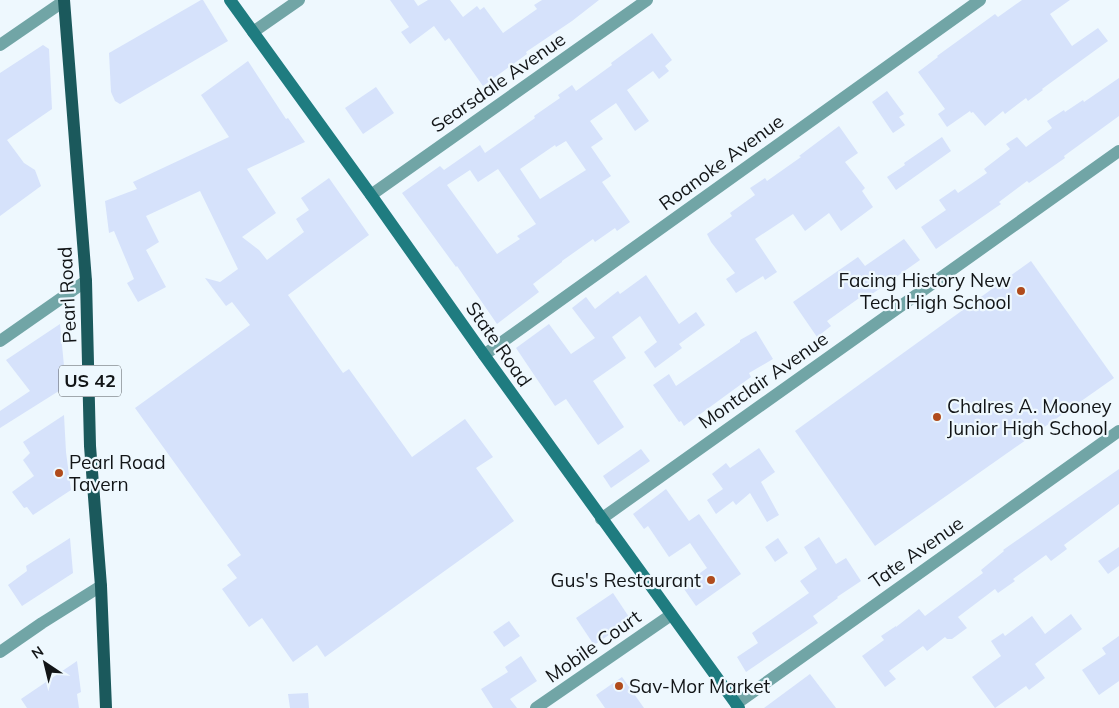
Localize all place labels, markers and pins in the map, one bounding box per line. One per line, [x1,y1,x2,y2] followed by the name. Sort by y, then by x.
[839,268,1011,314] place label: Facing History New Tech High School
[1015,285,1027,297] marker: Facing History New Tech High School
[947,394,1112,440] place label: Chalres A. Mooney Junior High School
[931,411,943,423] marker: Chalres A. Mooney Junior High School
[69,450,166,496] place label: Pearl Road Tavern
[53,467,65,479] marker: Pearl Road Tavern
[551,568,701,592] place label: Gus's Restaurant
[705,574,717,586] marker: Gus's Restaurant
[629,674,770,698] place label: Sav-Mor Market
[613,680,625,692] marker: Sav-Mor Market

